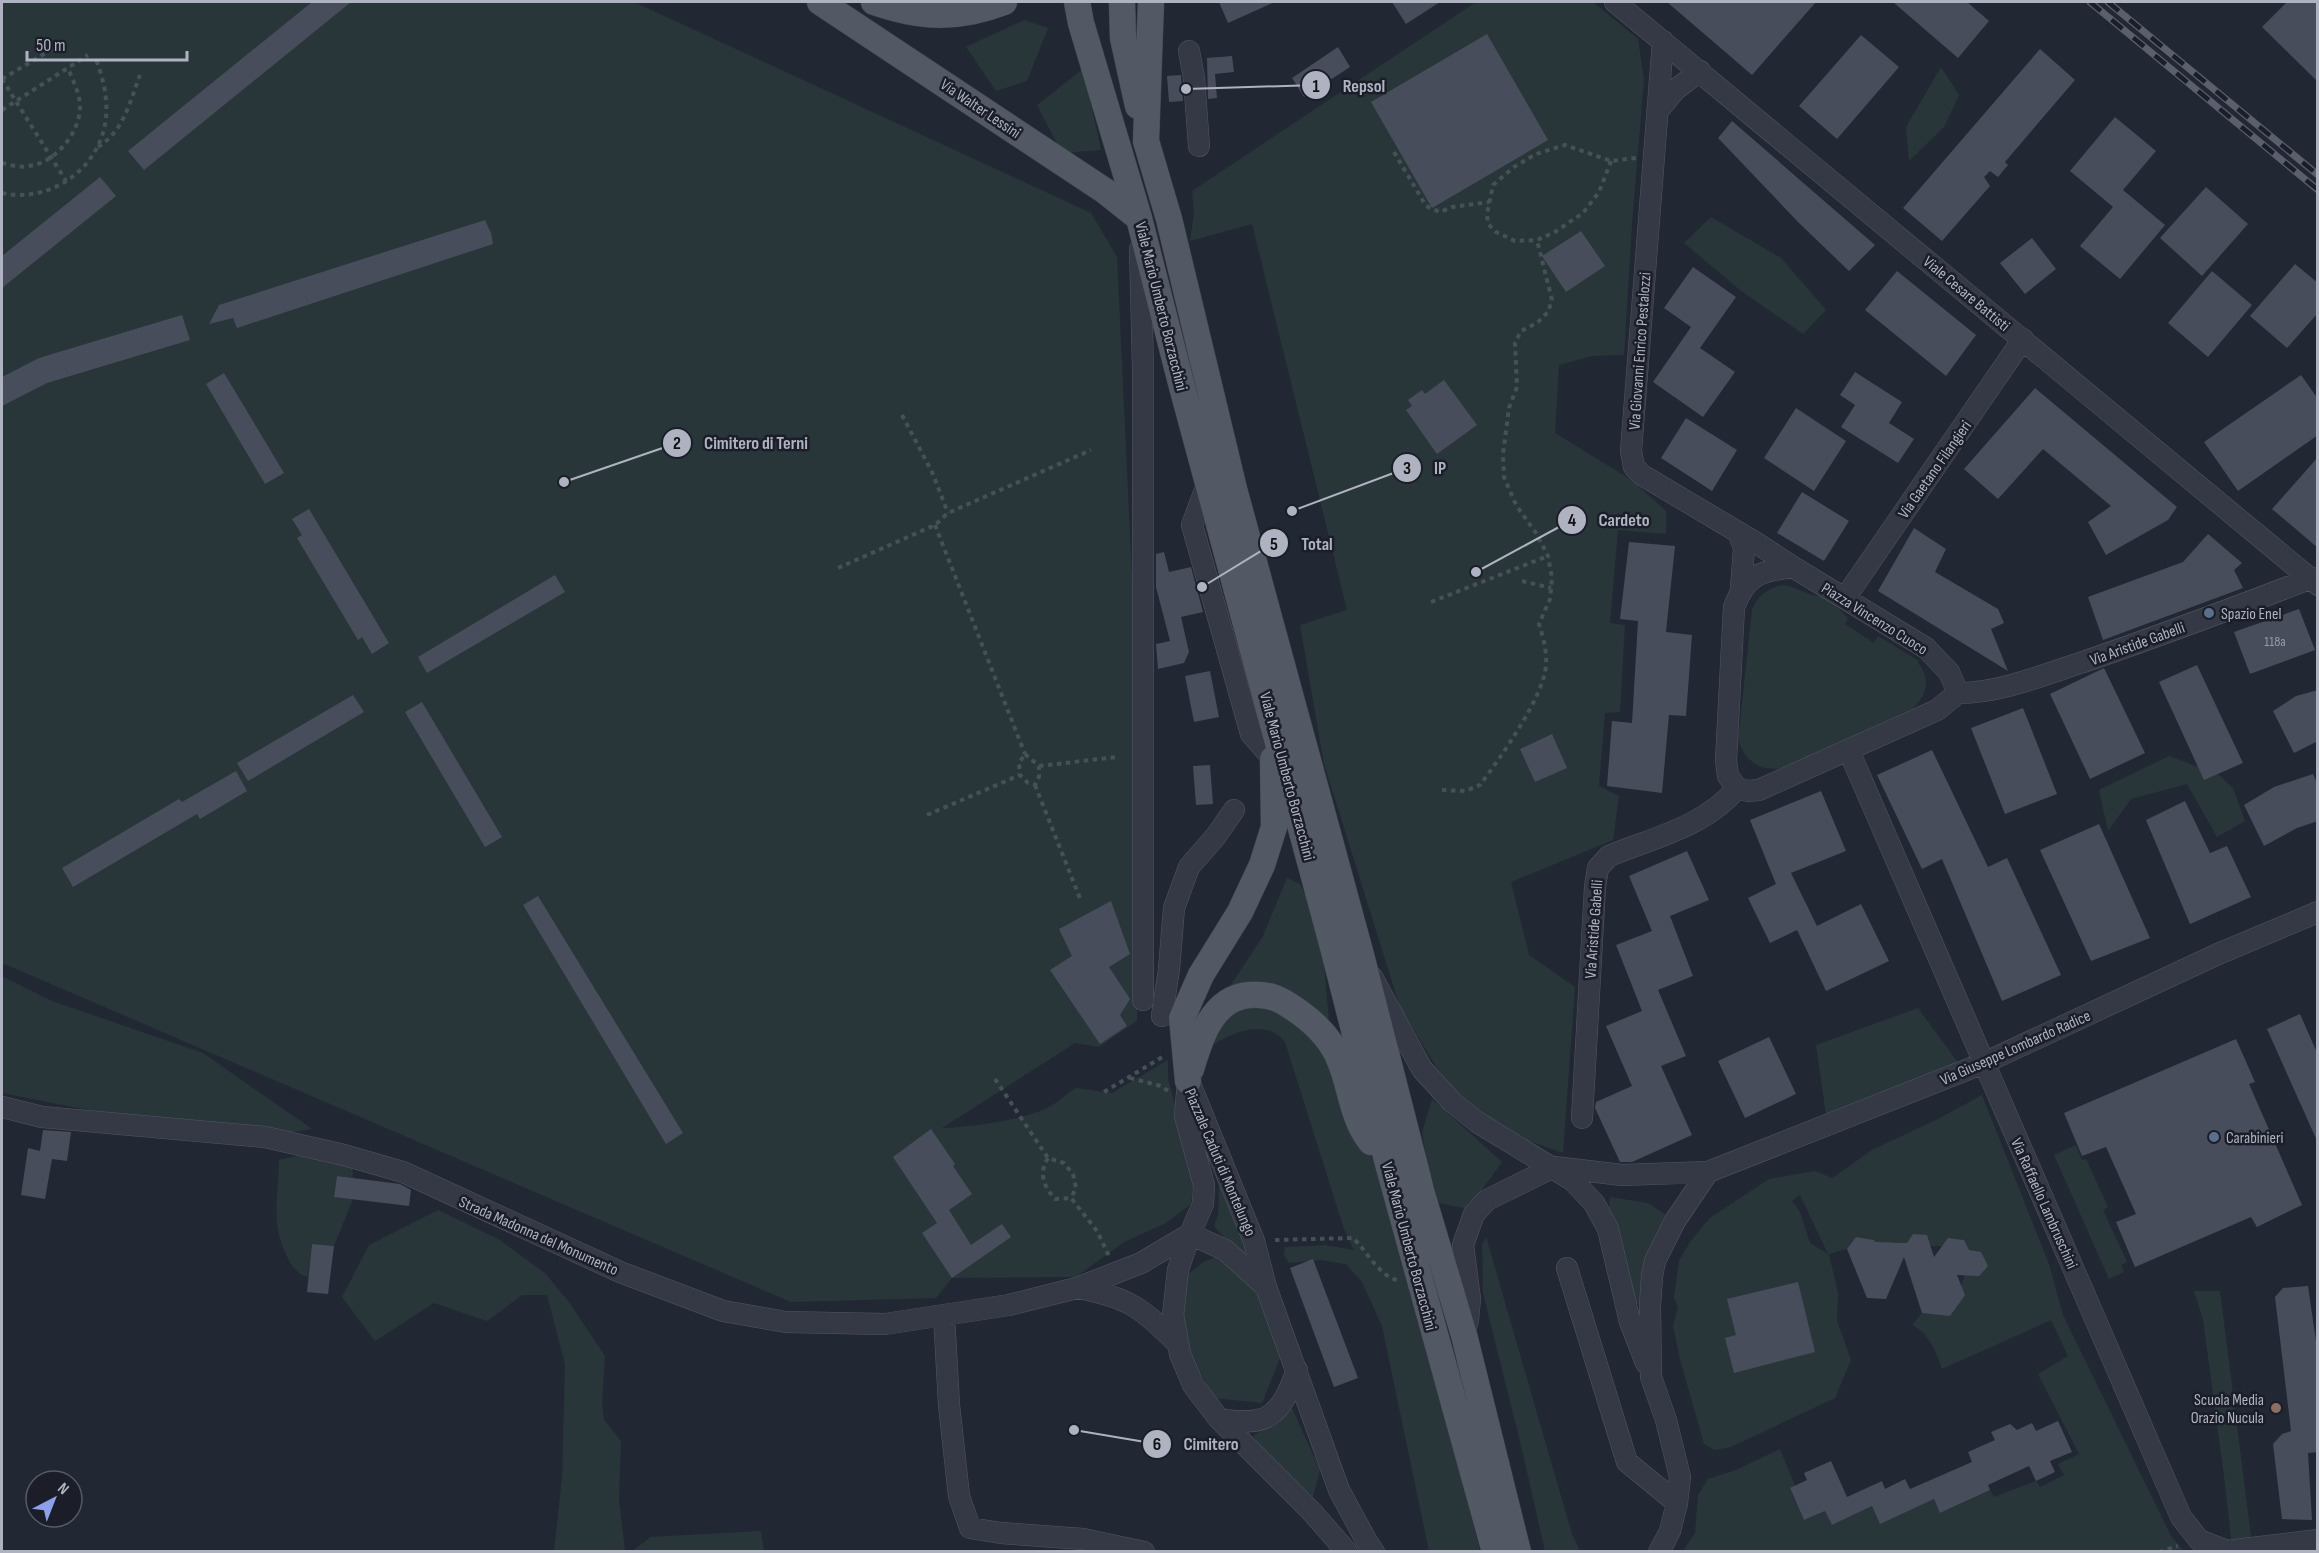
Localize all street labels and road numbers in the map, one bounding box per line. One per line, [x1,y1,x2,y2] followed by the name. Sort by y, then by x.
[936,75,1024,143] street label: Via Walter Lessini
[1130,220,1191,393] street label: Viale Mario Umberto Borzacchini
[1919,252,2013,336] street label: Viale Cesare Battisti
[1626,272,1655,431] street label: Via Giovanni Enrico Pestalozzi
[1894,417,1976,522] street label: Via Gaetano Filangieri
[1818,579,1931,660] street label: Piazza Vincenzo Cuoco
[2088,619,2187,670] street label: Via Aristide Gabelli
[1255,690,1318,863] street label: Viale Mario Umberto Borzacchini
[1582,879,1607,979] street label: Via Aristide Gabelli
[1938,1007,2094,1090] street label: Via Giuseppe Lombardo Radice
[1180,1086,1259,1239] street label: Piazzale Caduti di Montelungo
[2006,1135,2081,1272] street label: Via Raffaello Lambruschini
[1377,1160,1440,1333] street label: Viale Mario Umberto Borzacchini
[456,1193,621,1280] street label: Strada Madonna del Monumento

